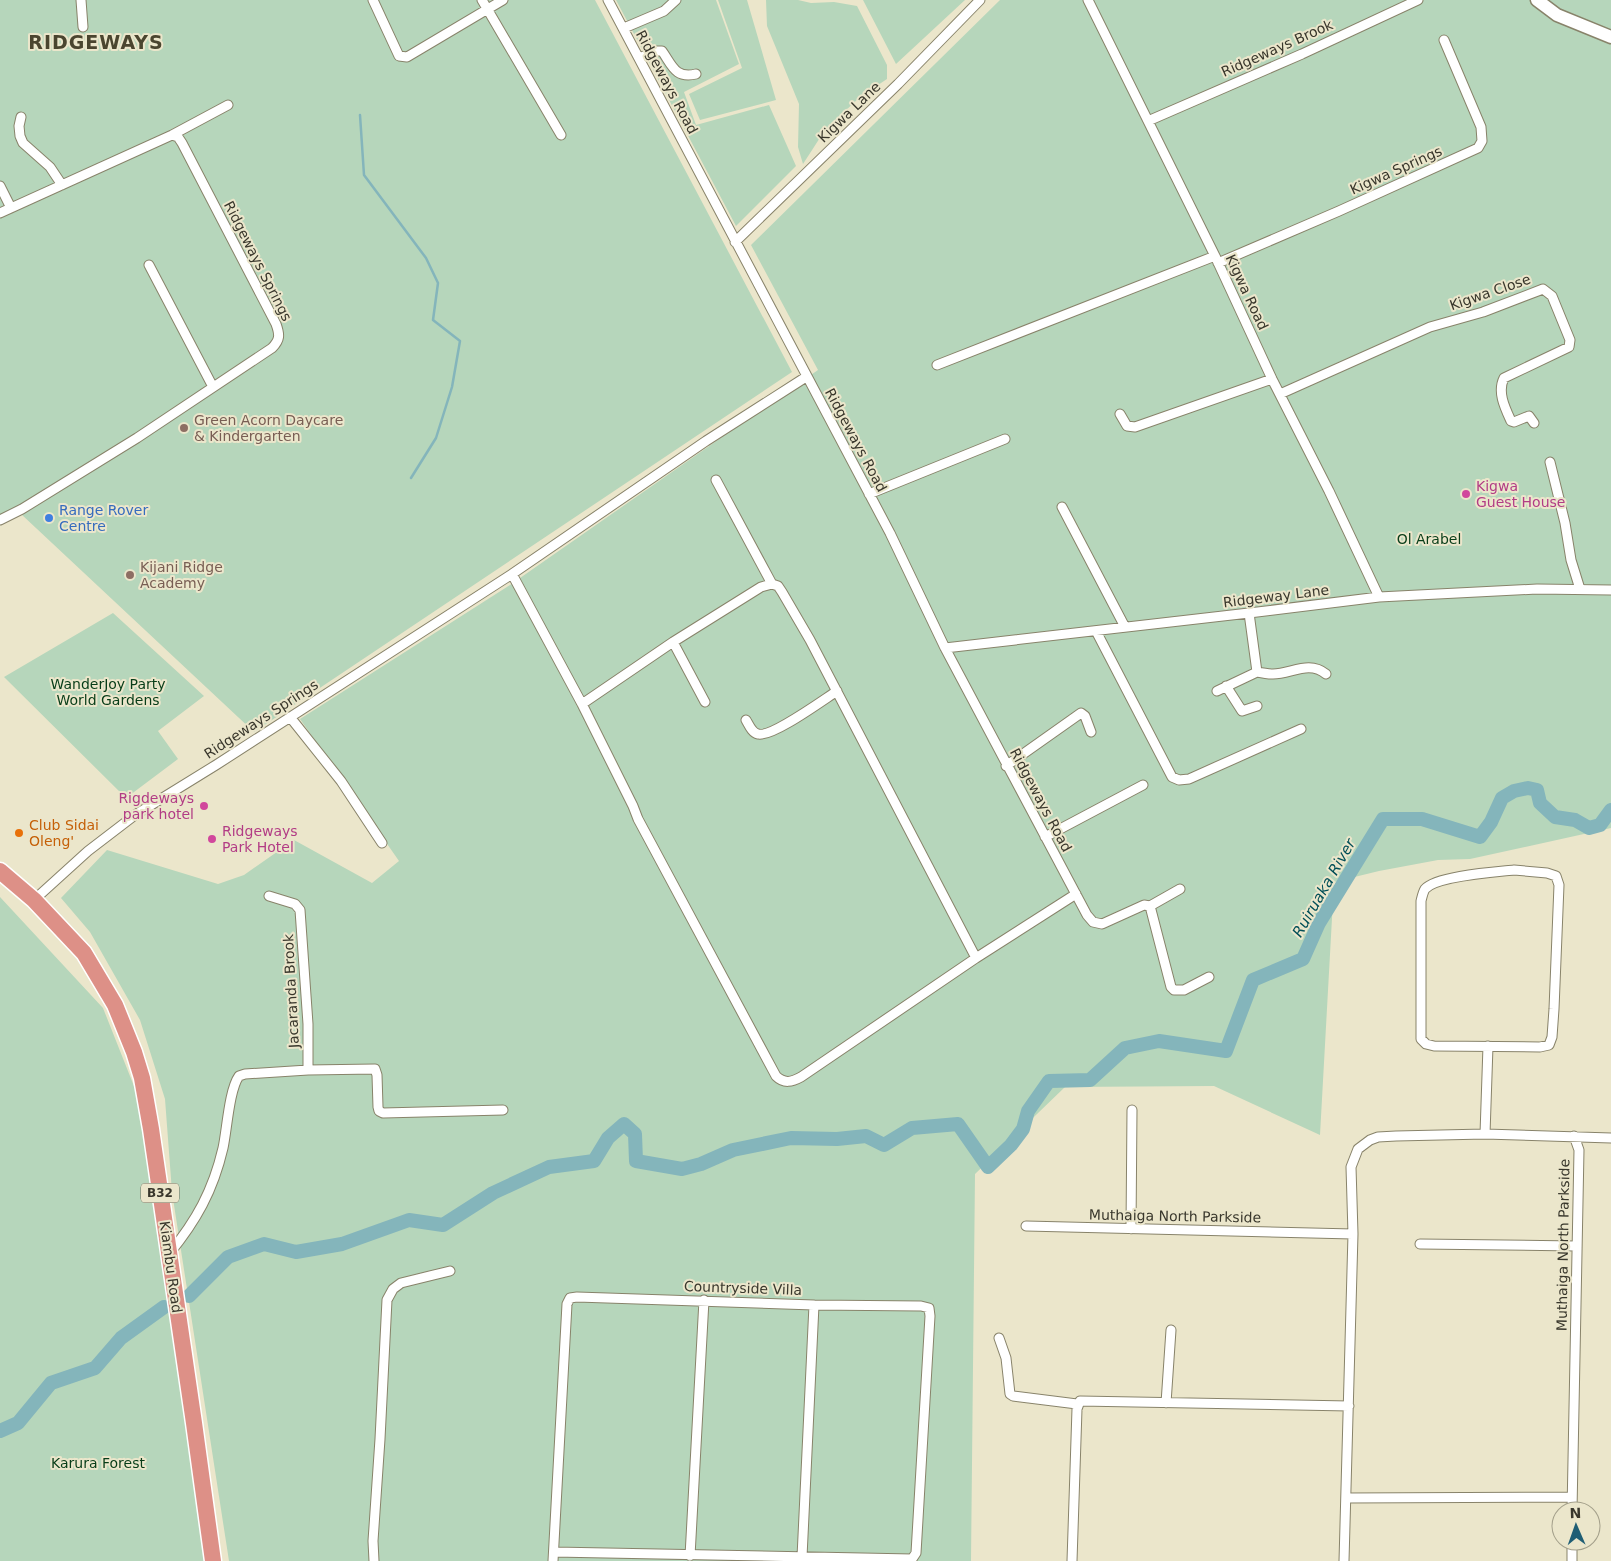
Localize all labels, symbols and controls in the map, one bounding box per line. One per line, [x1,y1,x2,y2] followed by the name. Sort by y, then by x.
[1219,16,1336,80] street label: Ridgeways Brook
[633,27,701,137] street label: Ridgeways Road
[28,31,164,53] district label: RIDGEWAYS
[815,78,883,146] street label: Kigwa Lane
[1348,143,1444,197] street label: Kigwa Springs
[221,198,295,324] street label: Ridgeways Springs
[1223,252,1271,332] street label: Kigwa Road
[1447,271,1533,313] street label: Kigwa Close
[822,385,890,495] street label: Ridgeways Road
[194,412,343,444] place label: Green Acorn Daycare & Kindergarten
[178,422,190,434] marker: Green Acorn Daycare & Kindergarten
[1476,478,1565,510] place label: Kigwa Guest House
[1460,488,1472,500] marker: Kigwa Guest House
[59,502,148,534] place label: Range Rover Centre
[43,512,55,524] marker: Range Rover Centre
[1397,531,1461,547] park label: Ol Arabel
[140,559,223,591] place label: Kijani Ridge Academy
[124,569,136,581] marker: Kijani Ridge Academy
[1222,582,1330,610] street label: Ridgeway Lane
[50,676,166,708] park label: WanderJoy Party World Gardens
[201,676,321,762] street label: Ridgeways Springs
[1007,745,1075,855] street label: Ridgeways Road
[118,790,194,822] place label: Rigdeways park hotel
[198,800,210,812] marker: Rigdeways park hotel
[29,817,99,849] place label: Club Sidai Oleng'
[222,823,298,855] place label: Ridgeways Park Hotel
[13,827,25,839] marker: Club Sidai Oleng'
[206,833,218,845] marker: Ridgeways Park Hotel
[1289,835,1360,940] water label: Ruiruaka River
[280,933,302,1050] street label: Jacaranda Brook
[1553,1159,1573,1331] street label: Muthaiga North Parkside
[141,1184,179,1202] road number: B32
[1089,1206,1261,1226] street label: Muthaiga North Parkside
[157,1220,185,1314] street label: Kiambu Road
[684,1278,802,1298] street label: Countryside Villa
[51,1455,145,1471] park label: Karura Forest
[1551,1501,1601,1551] north arrow
[1569,1505,1582,1521] text: N

